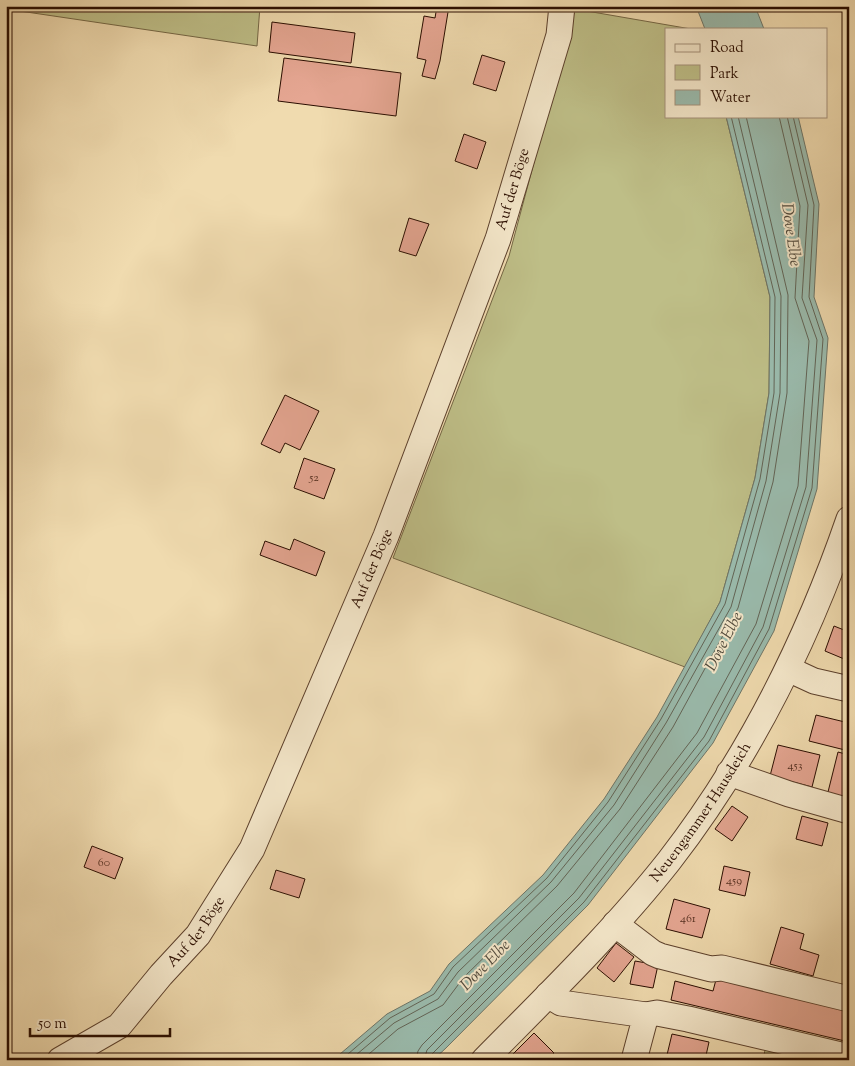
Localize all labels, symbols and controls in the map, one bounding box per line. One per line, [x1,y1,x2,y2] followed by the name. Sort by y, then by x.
[665,28,828,118] legend
[710,38,744,59] text: Road
[710,64,739,85] text: Park
[710,88,751,109] text: Water
[491,146,535,233] street label: Auf der Böge
[774,202,806,268] water label: Dove Elbe
[308,469,319,487] house number: 52
[346,526,398,612] street label: Auf der Böge
[700,608,750,676] water label: Dove Elbe
[645,738,757,887] street label: Neuengammer Hausdeich
[787,757,803,775] house number: 453
[98,854,110,872] house number: 60
[726,872,742,890] house number: 459
[162,892,230,972] street label: Auf der Böge
[680,910,696,928] house number: 461
[456,935,516,997] water label: Dove Elbe
[30,1006,170,1038] scale bar
[37,1014,67,1035] text: 50 m

